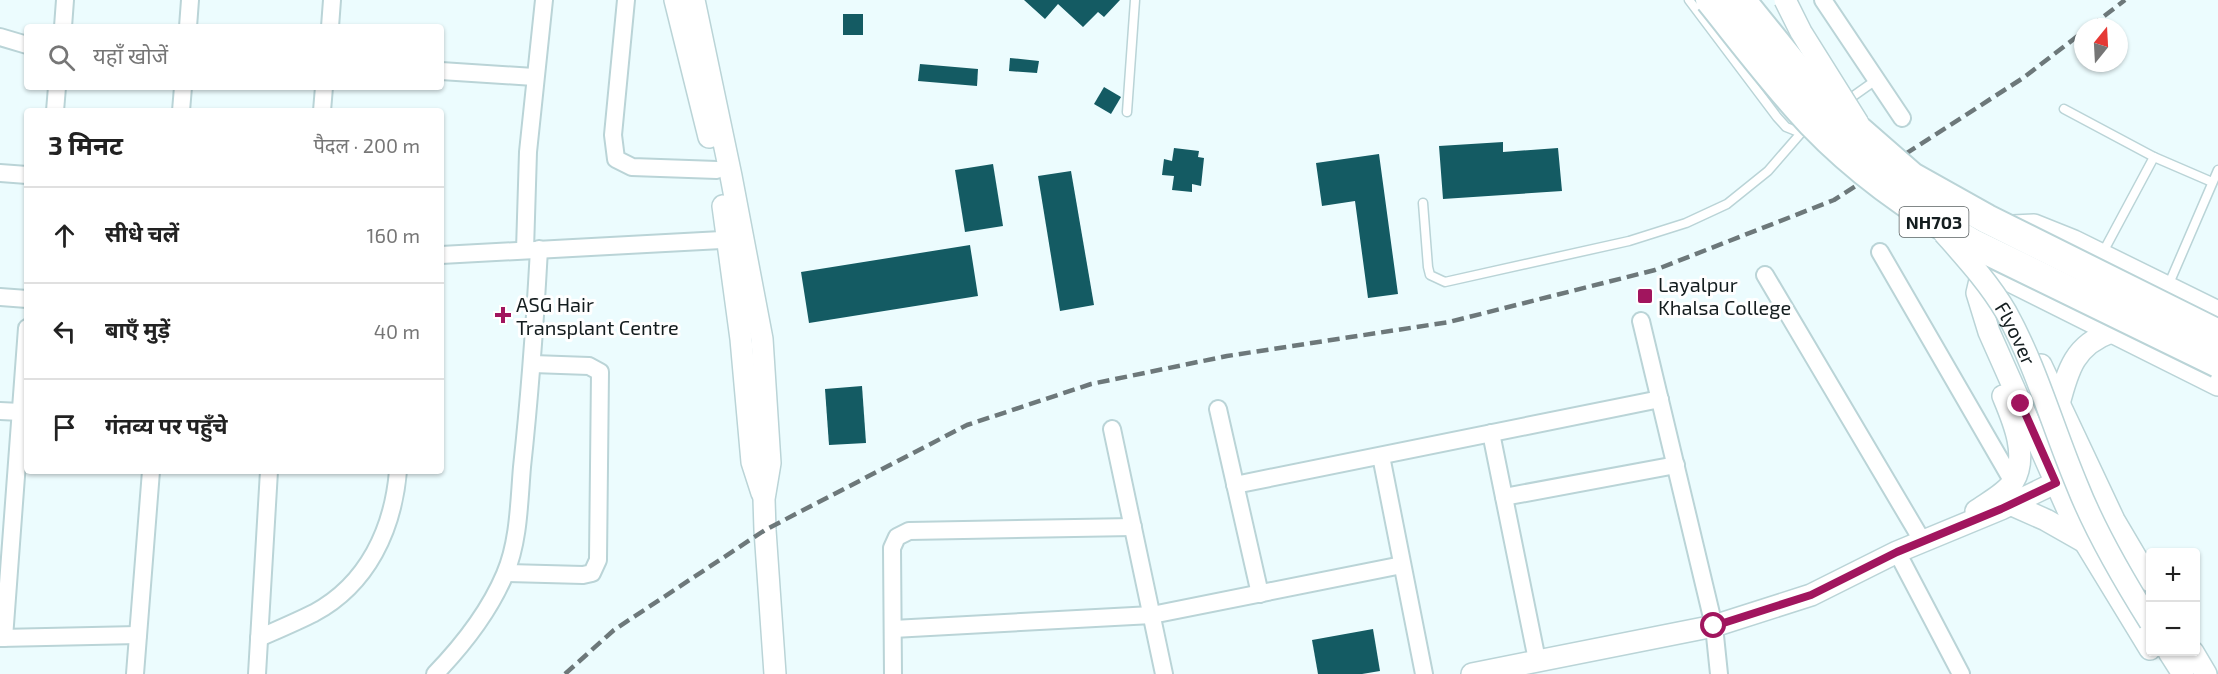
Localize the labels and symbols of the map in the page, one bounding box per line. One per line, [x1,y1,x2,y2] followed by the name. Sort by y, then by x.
[2074,18,2128,72] north arrow
[1900,207,1968,237] road number: NH703
[1658,272,1791,319] place label: Layalpur Khalsa College
[1636,287,1654,305] marker: Layalpur Khalsa College
[516,292,679,339] place label: ASG Hair Transplant Centre
[1990,297,2042,368] street label: Flyover
[494,306,512,324] marker: ASG Hair Transplant Centre
[2007,390,2033,416] route end
[1700,612,1726,638] route start

